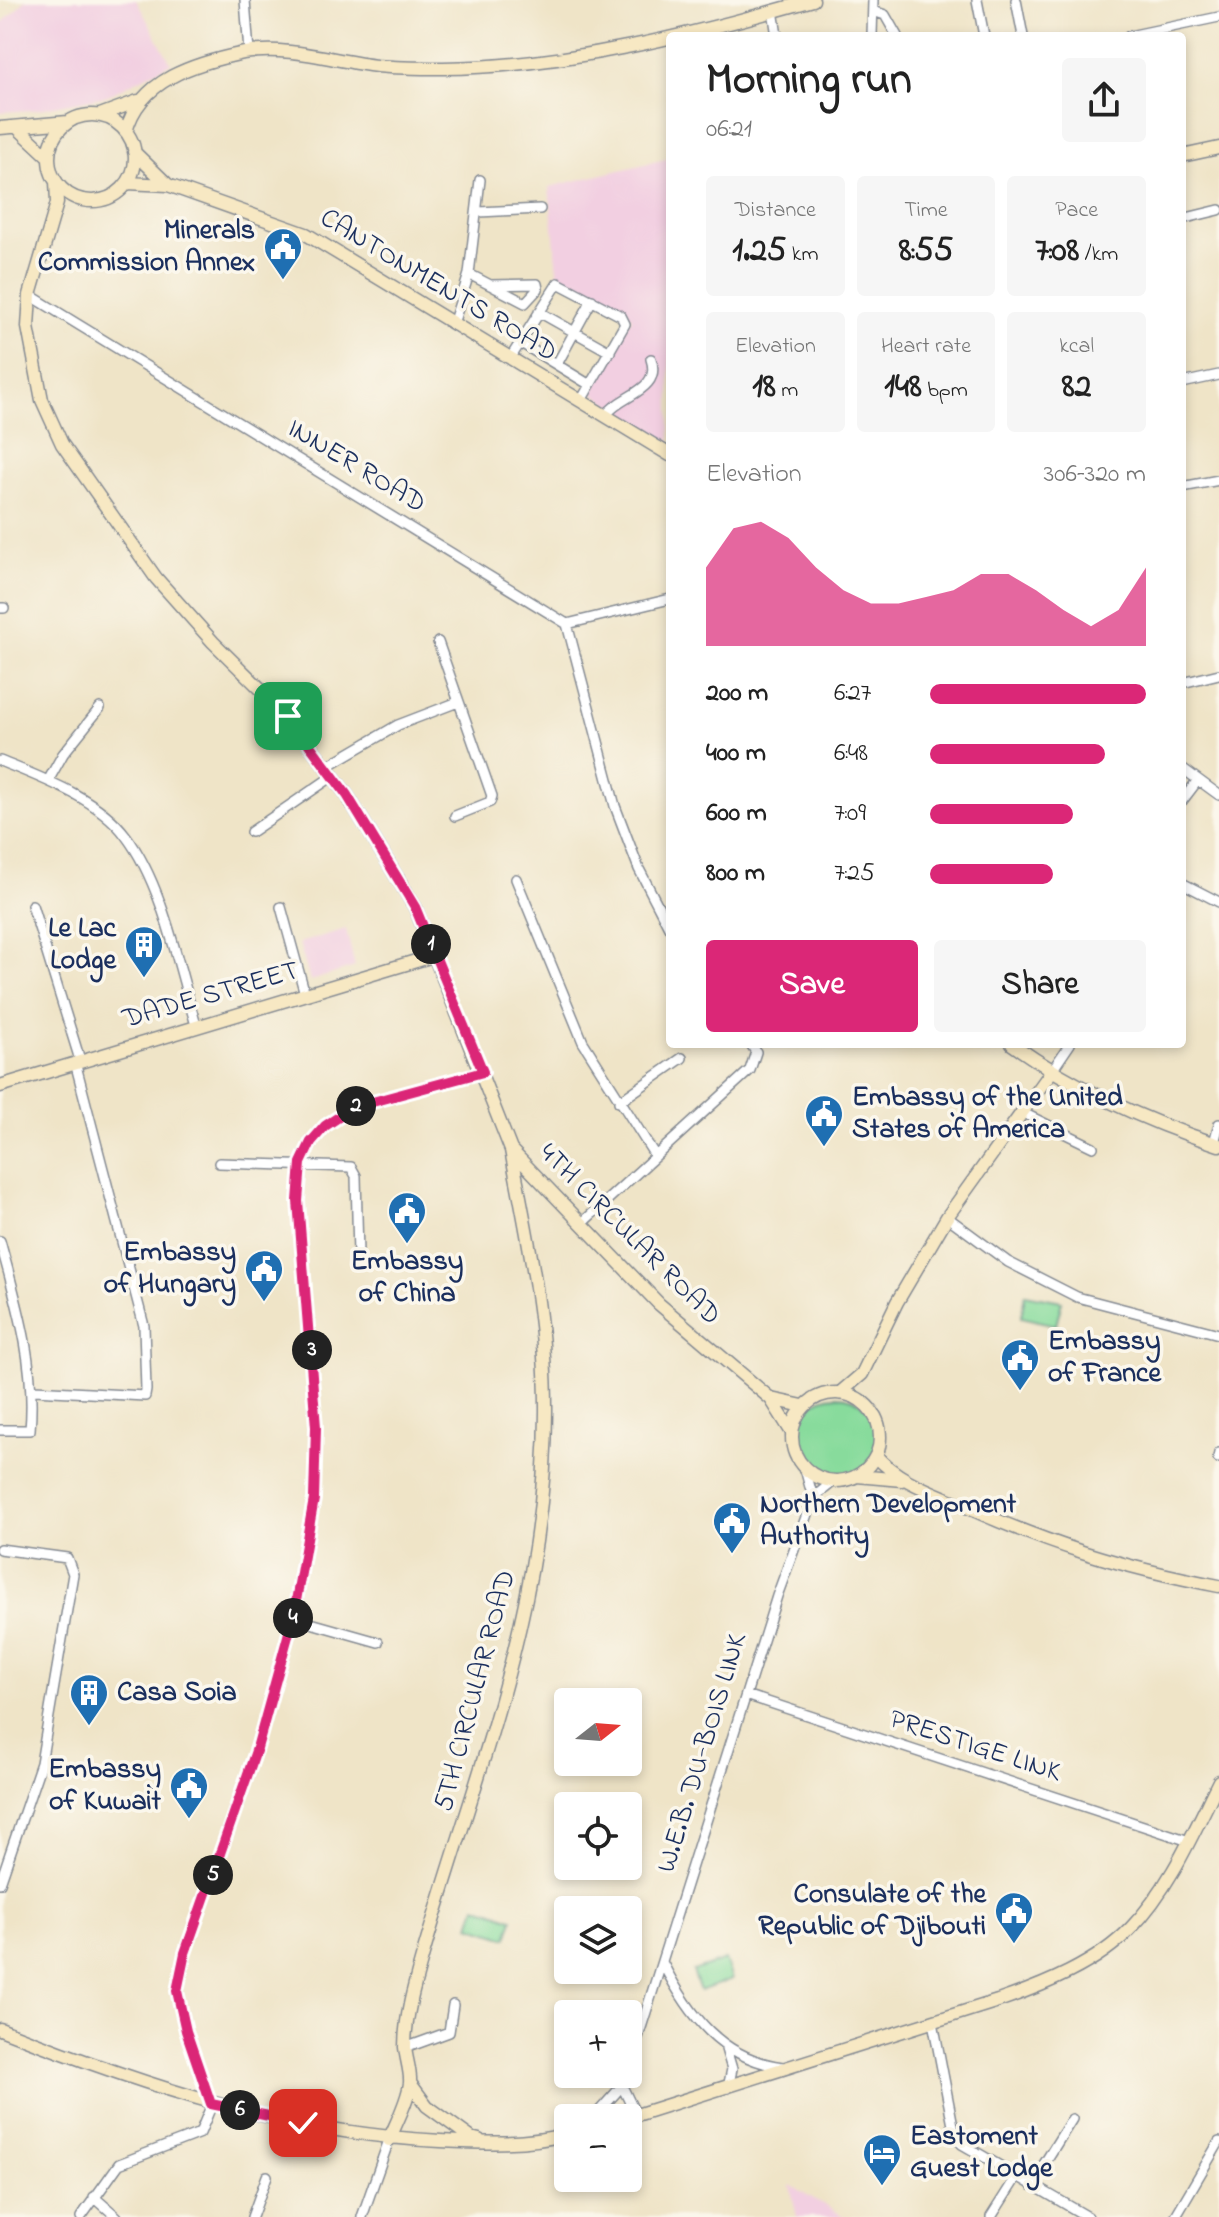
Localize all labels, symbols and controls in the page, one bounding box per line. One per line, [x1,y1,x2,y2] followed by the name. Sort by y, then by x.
[706,49,912,113] text: Morning run
[1062,58,1146,142] button: share
[706,111,752,149] text: 06:21
[735,195,816,227] text: Distance
[904,195,948,227] text: Time
[1055,195,1098,227] text: Pace
[311,199,565,373] street label: CANTONMENTS ROAD
[38,211,255,284] place label: Minerals Commission Annex
[262,226,304,281] public building icon: Minerals Commission Annex
[732,227,786,277] text: 1.25
[899,227,953,277] text: 8:55
[1035,227,1079,277] text: 7:08
[786,239,818,271] text: km
[1079,239,1118,271] text: /km
[735,331,816,363] text: Elevation
[881,331,971,363] text: Heart rate
[1059,331,1094,363] text: kcal
[752,363,776,413] text: 18
[884,363,922,413] text: 148
[1062,363,1091,413] text: 82
[776,375,798,407] text: m
[922,375,968,407] text: bpm
[279,409,433,525] street label: INNER ROAD
[706,456,802,494] text: Elevation
[1044,456,1146,494] text: 306–320 m
[706,675,768,713] text: 200 m
[834,675,871,713] text: 6:27
[254,682,322,750] pin
[266,694,310,738] icon: arrive
[706,735,766,773] text: 400 m
[834,735,868,773] text: 6:48
[706,795,767,833] text: 600 m
[834,795,866,833] text: 7:09
[706,855,765,893] text: 800 m
[834,855,875,893] text: 7:25
[48,909,117,983] place label: Le Lac Lodge
[123,924,165,979] building icon: Le Lac Lodge
[411,924,451,964] pin: 1
[428,928,435,960] text: 1
[706,940,918,1032] button: Save
[934,940,1146,1032] button: Share
[117,951,304,1041] street label: DADE STREET
[852,1078,1123,1151] place label: Embassy of the United States of America
[336,1086,376,1126] pin: 2
[351,1090,361,1122] text: 2
[803,1093,845,1148] public building icon: Embassy of the United States of America
[528,1134,730,1336] street label: 4TH CIRCULAR ROAD
[386,1190,428,1245] public building icon: Embassy of China
[103,1233,236,1307] place label: Embassy of Hungary
[351,1242,463,1315] place label: Embassy of China
[243,1248,285,1303] public building icon: Embassy of Hungary
[1048,1322,1162,1395] place label: Embassy of France
[292,1330,332,1370] pin: 3
[307,1334,317,1366] text: 3
[999,1337,1041,1392] public building icon: Embassy of France
[760,1485,1017,1558] place label: Northern Development Authority
[711,1500,753,1555] public building icon: Northern Development Authority
[424,1566,528,1816] street label: 5TH CIRCULAR ROAD
[273,1598,313,1638] pin: 4
[288,1602,298,1634] text: 4
[647,1628,759,1878] street label: W.E.B. DU-BOIS LINK
[68,1672,110,1727] building icon: Casa Soia
[117,1673,237,1714] place label: Casa Soia
[554,1688,642,1776] north arrow
[554,1688,642,2192] map controls
[884,1700,1067,1794] street label: PRESTIGE LINK
[48,1750,162,1823] place label: Embassy of Kuwait
[168,1765,210,1820] public building icon: Embassy of Kuwait
[554,1792,642,1880] button: locate
[193,1855,233,1895] pin: 5
[207,1859,219,1891] text: 5
[758,1875,987,1948] place label: Consulate of the Republic of Djibouti
[993,1890,1035,1945] public building icon: Consulate of the Republic of Djibouti
[554,1896,642,1984] button: layers
[554,2000,642,2088] button: +
[269,2089,337,2157] pin
[220,2090,260,2130] pin: 6
[235,2094,245,2126] text: 6
[281,2101,325,2145] icon: check
[554,2104,642,2192] button: −
[910,2117,1054,2191] place label: Eastoment Guest Lodge
[861,2132,903,2187] hotel icon: Eastoment Guest Lodge

